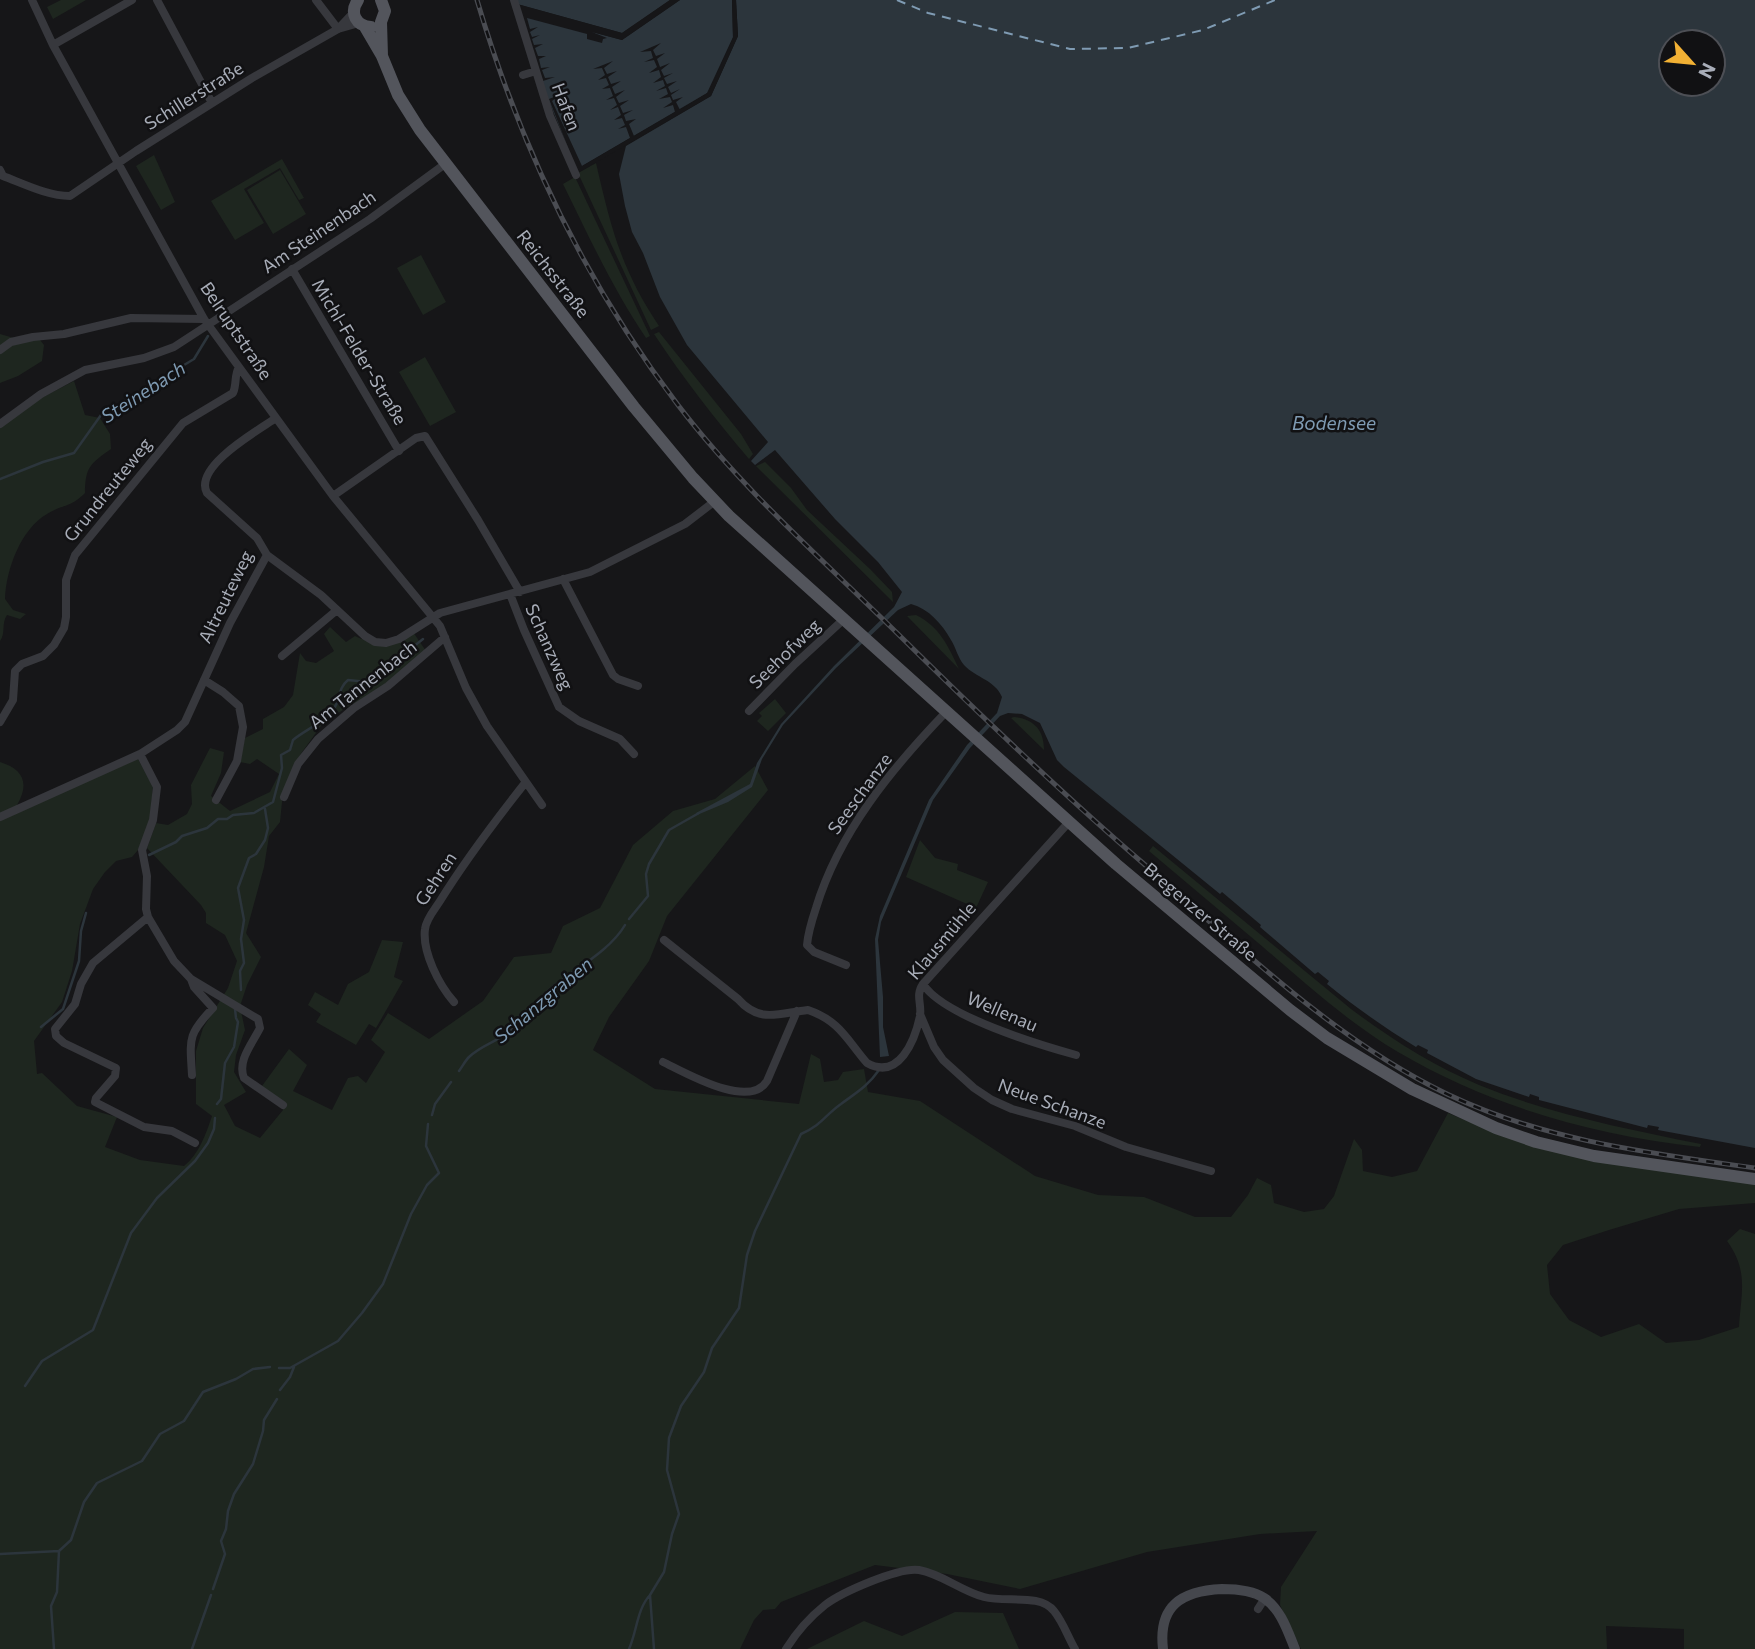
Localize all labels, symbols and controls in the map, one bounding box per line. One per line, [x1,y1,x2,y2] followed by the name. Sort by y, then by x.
[1657,28,1727,98] north arrow
[140,56,247,134] street label: Schillerstraße
[1694,59,1721,83] text: N
[548,80,586,134] street label: Hafen
[257,185,380,277] street label: Am Steinenbach
[513,225,595,322] street label: Reichsstraße
[308,274,412,429] street label: Michl-Felder-Straße
[196,277,278,384] street label: Belruptstraße
[96,356,189,427] water label: Steinebach
[1292,411,1376,434] water label: Bodensee
[59,433,156,546] street label: Grundreuteweg
[193,546,257,647] street label: Altreuteweg
[521,600,579,693] street label: Schanzweg
[744,614,825,693] street label: Seehofweg
[304,635,421,733] street label: Am Tannenbach
[822,748,896,838] street label: Seeschanze
[410,847,461,909] street label: Gehren
[1140,857,1262,965] street label: Bregenzer Straße
[902,897,980,984] street label: Klausmühle
[489,952,597,1047] water label: Schanzgraben
[964,986,1041,1036] street label: Wellenau
[995,1073,1110,1133] street label: Neue Schanze

